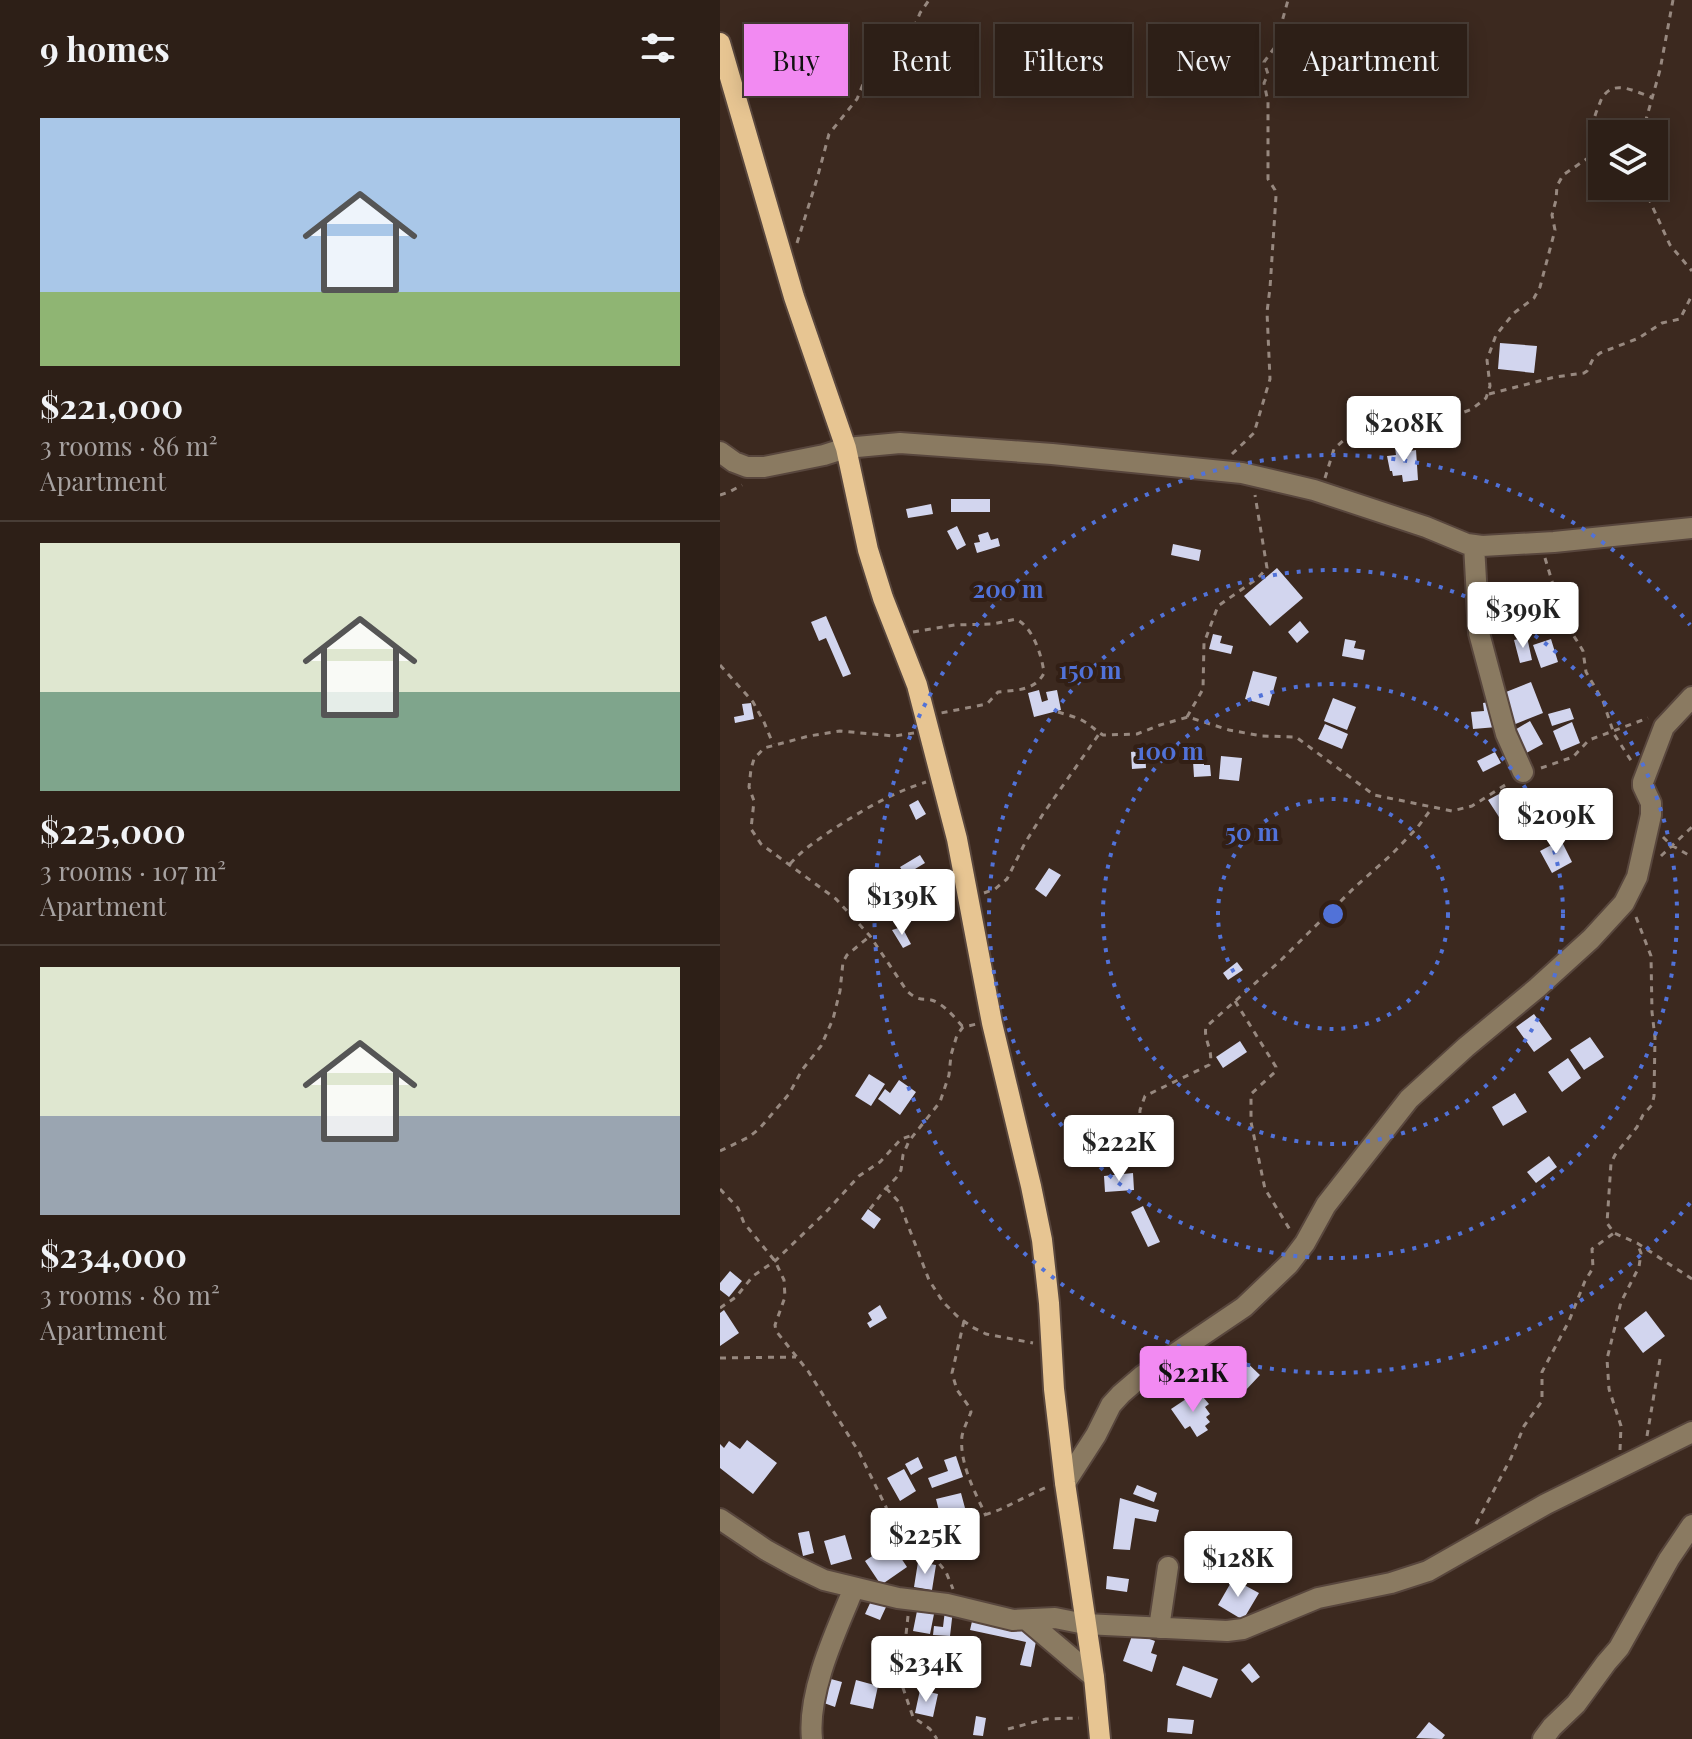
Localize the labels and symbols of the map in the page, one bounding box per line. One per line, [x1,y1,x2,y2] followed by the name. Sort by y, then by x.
[1348,396,1460,464] pin: $208K
[973,572,1044,604] text: 200 m
[1467,582,1579,650] pin: $399K
[1059,653,1122,685] text: 150 m
[1136,734,1204,766] text: 100 m
[1500,788,1612,856] pin: $209K
[1225,815,1279,847] text: 50 m
[846,869,958,937] pin: $139K
[1319,900,1347,928] centre of rings
[1063,1115,1175,1183] pin: $222K
[1137,1346,1249,1414] pin: $221K
[869,1508,981,1576] pin: $225K
[1182,1531,1294,1599] pin: $128K
[870,1636,982,1704] pin: $234K

